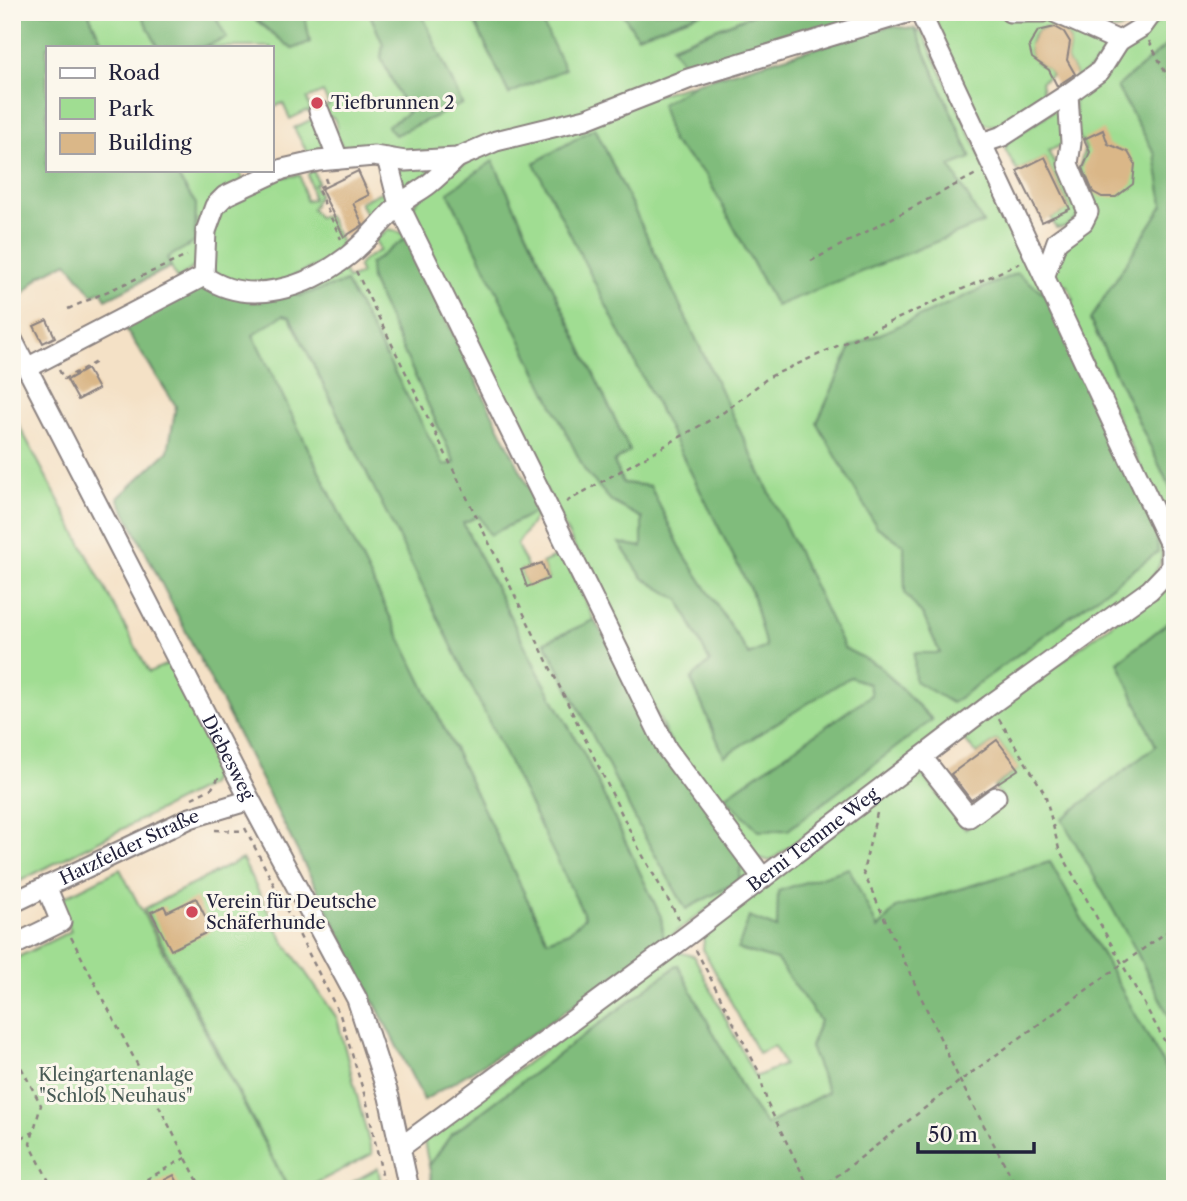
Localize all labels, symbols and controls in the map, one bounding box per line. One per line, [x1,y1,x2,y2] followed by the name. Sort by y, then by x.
[46,46,273,172] legend
[108,60,160,85] text: Road
[331,92,455,114] place label: Tiefbrunnen 2
[309,95,325,111] marker: Tiefbrunnen 2
[108,96,154,121] text: Park
[108,130,193,155] text: Building
[197,711,259,804] street label: Diebesweg
[743,783,883,897] street label: Berni Temme Weg
[56,805,202,890] street label: Hatzfelder Straße
[205,891,376,934] place label: Verein für Deutsche Schäferhunde
[184,904,200,920] marker: Verein für Deutsche Schäferhunde
[38,1064,194,1107] park label: Kleingartenanlage "Schloß Neuhaus"
[918,1110,1033,1154] scale bar
[928,1122,978,1147] text: 50 m

